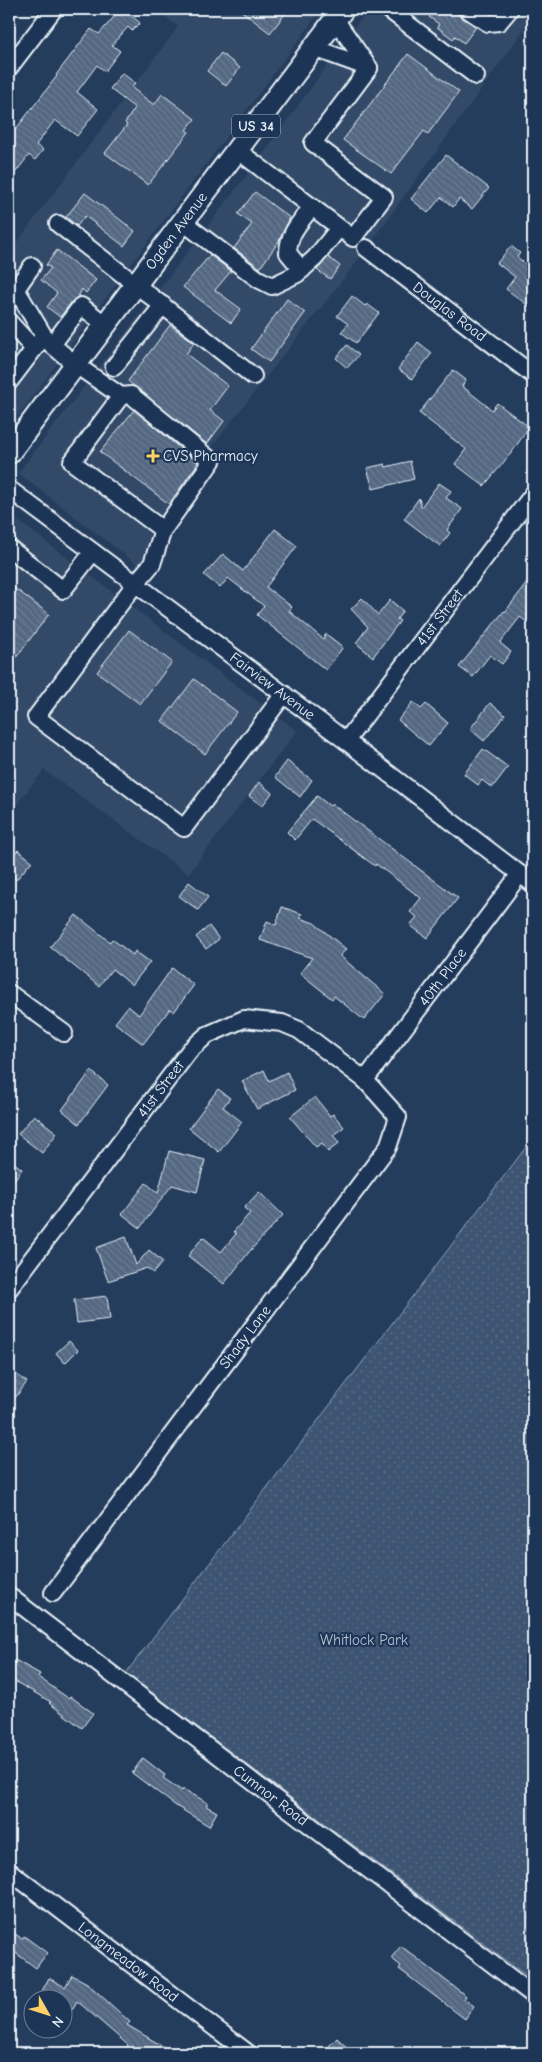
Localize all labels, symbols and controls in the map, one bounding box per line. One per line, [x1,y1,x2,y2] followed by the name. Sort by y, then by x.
[232,114,280,138] road number: US 34
[141,188,211,273] street label: Ogden Avenue
[409,278,490,345] street label: Douglas Road
[163,447,258,465] place label: CVS Pharmacy
[147,450,159,462] marker: CVS Pharmacy
[412,585,467,649] street label: 41st Street
[226,648,319,724] street label: Fairview Avenue
[415,944,470,1009] street label: 40th Place
[133,1056,188,1121] street label: 41st Street
[215,1301,275,1372] street label: Shady Lane
[320,1631,409,1649] park label: Whitlock Park
[230,1761,312,1829] street label: Cumnor Road
[75,1918,182,2006] street label: Longmeadow Road
[22,1990,72,2040] north arrow
[48,2013,67,2031] text: N

